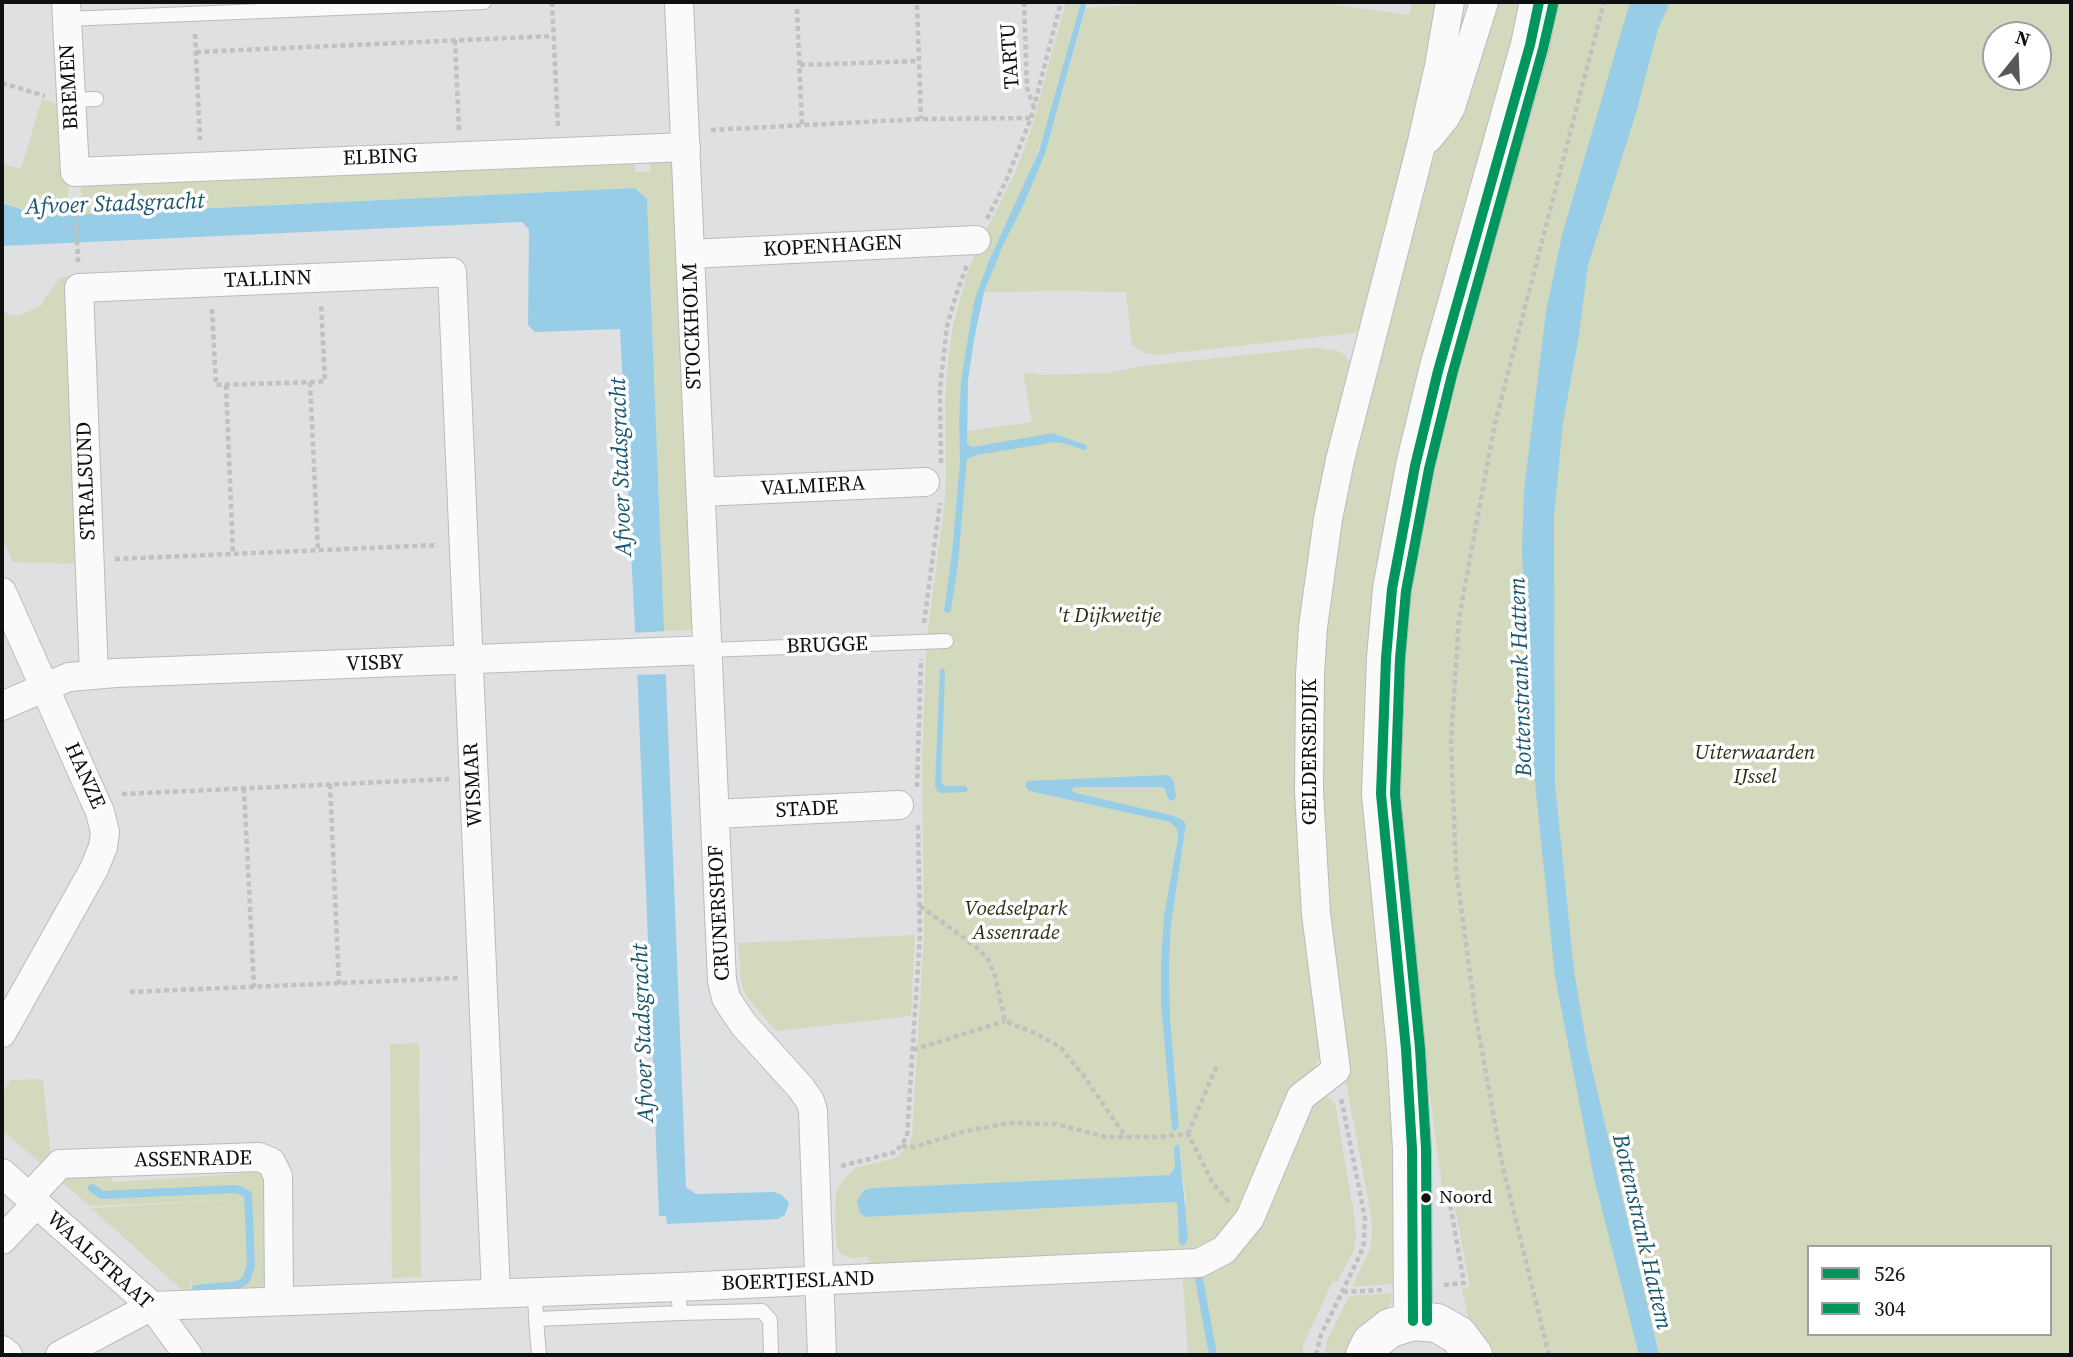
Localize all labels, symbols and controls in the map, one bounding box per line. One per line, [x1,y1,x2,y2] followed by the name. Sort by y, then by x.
[1982,21,2052,91] north arrow
[996,22,1026,90] street label: TARTU
[2012,23,2033,52] text: N
[55,43,85,131] street label: BREMEN
[342,144,418,172] street label: ELBING
[25,188,205,222] water label: Afvoer Stadsgracht
[763,231,903,263] street label: KOPENHAGEN
[678,262,708,390] street label: STOCKHOLM
[224,266,312,294] street label: TALLINN
[605,377,639,557] water label: Afvoer Stadsgracht
[72,421,102,541] street label: STRALSUND
[760,472,866,502] street label: VALMIERA
[1505,577,1539,777] water label: Bottenstrank Hattem
[1057,604,1161,630] park label: 't Dijkweitje
[786,632,868,660] street label: BRUGGE
[346,650,404,678] street label: VISBY
[1298,679,1324,825] street label: GELDERSEDIJK
[58,739,110,813] street label: HANZE
[1695,741,1815,791] park label: Uiterwaarden IJssel
[459,742,489,828] street label: WISMAR
[775,796,839,824] street label: STADE
[704,844,736,982] street label: CRUNERSHOF
[965,897,1067,947] park label: Voedselpark Assenrade
[627,943,661,1123] water label: Afvoer Stadsgracht
[1605,1132,1677,1332] water label: Bottenstrank Hattem
[134,1146,252,1174] street label: ASSENRADE
[1439,1187,1492,1209] place label: Noord
[1419,1191,1433,1205] marker: Noord
[41,1207,157,1315] street label: WAALSTRAAT
[1807,1245,2052,1336] legend
[1874,1259,1906,1288] text: 526
[721,1267,875,1297] street label: BOERTJESLAND
[1874,1294,1906,1323] text: 304

